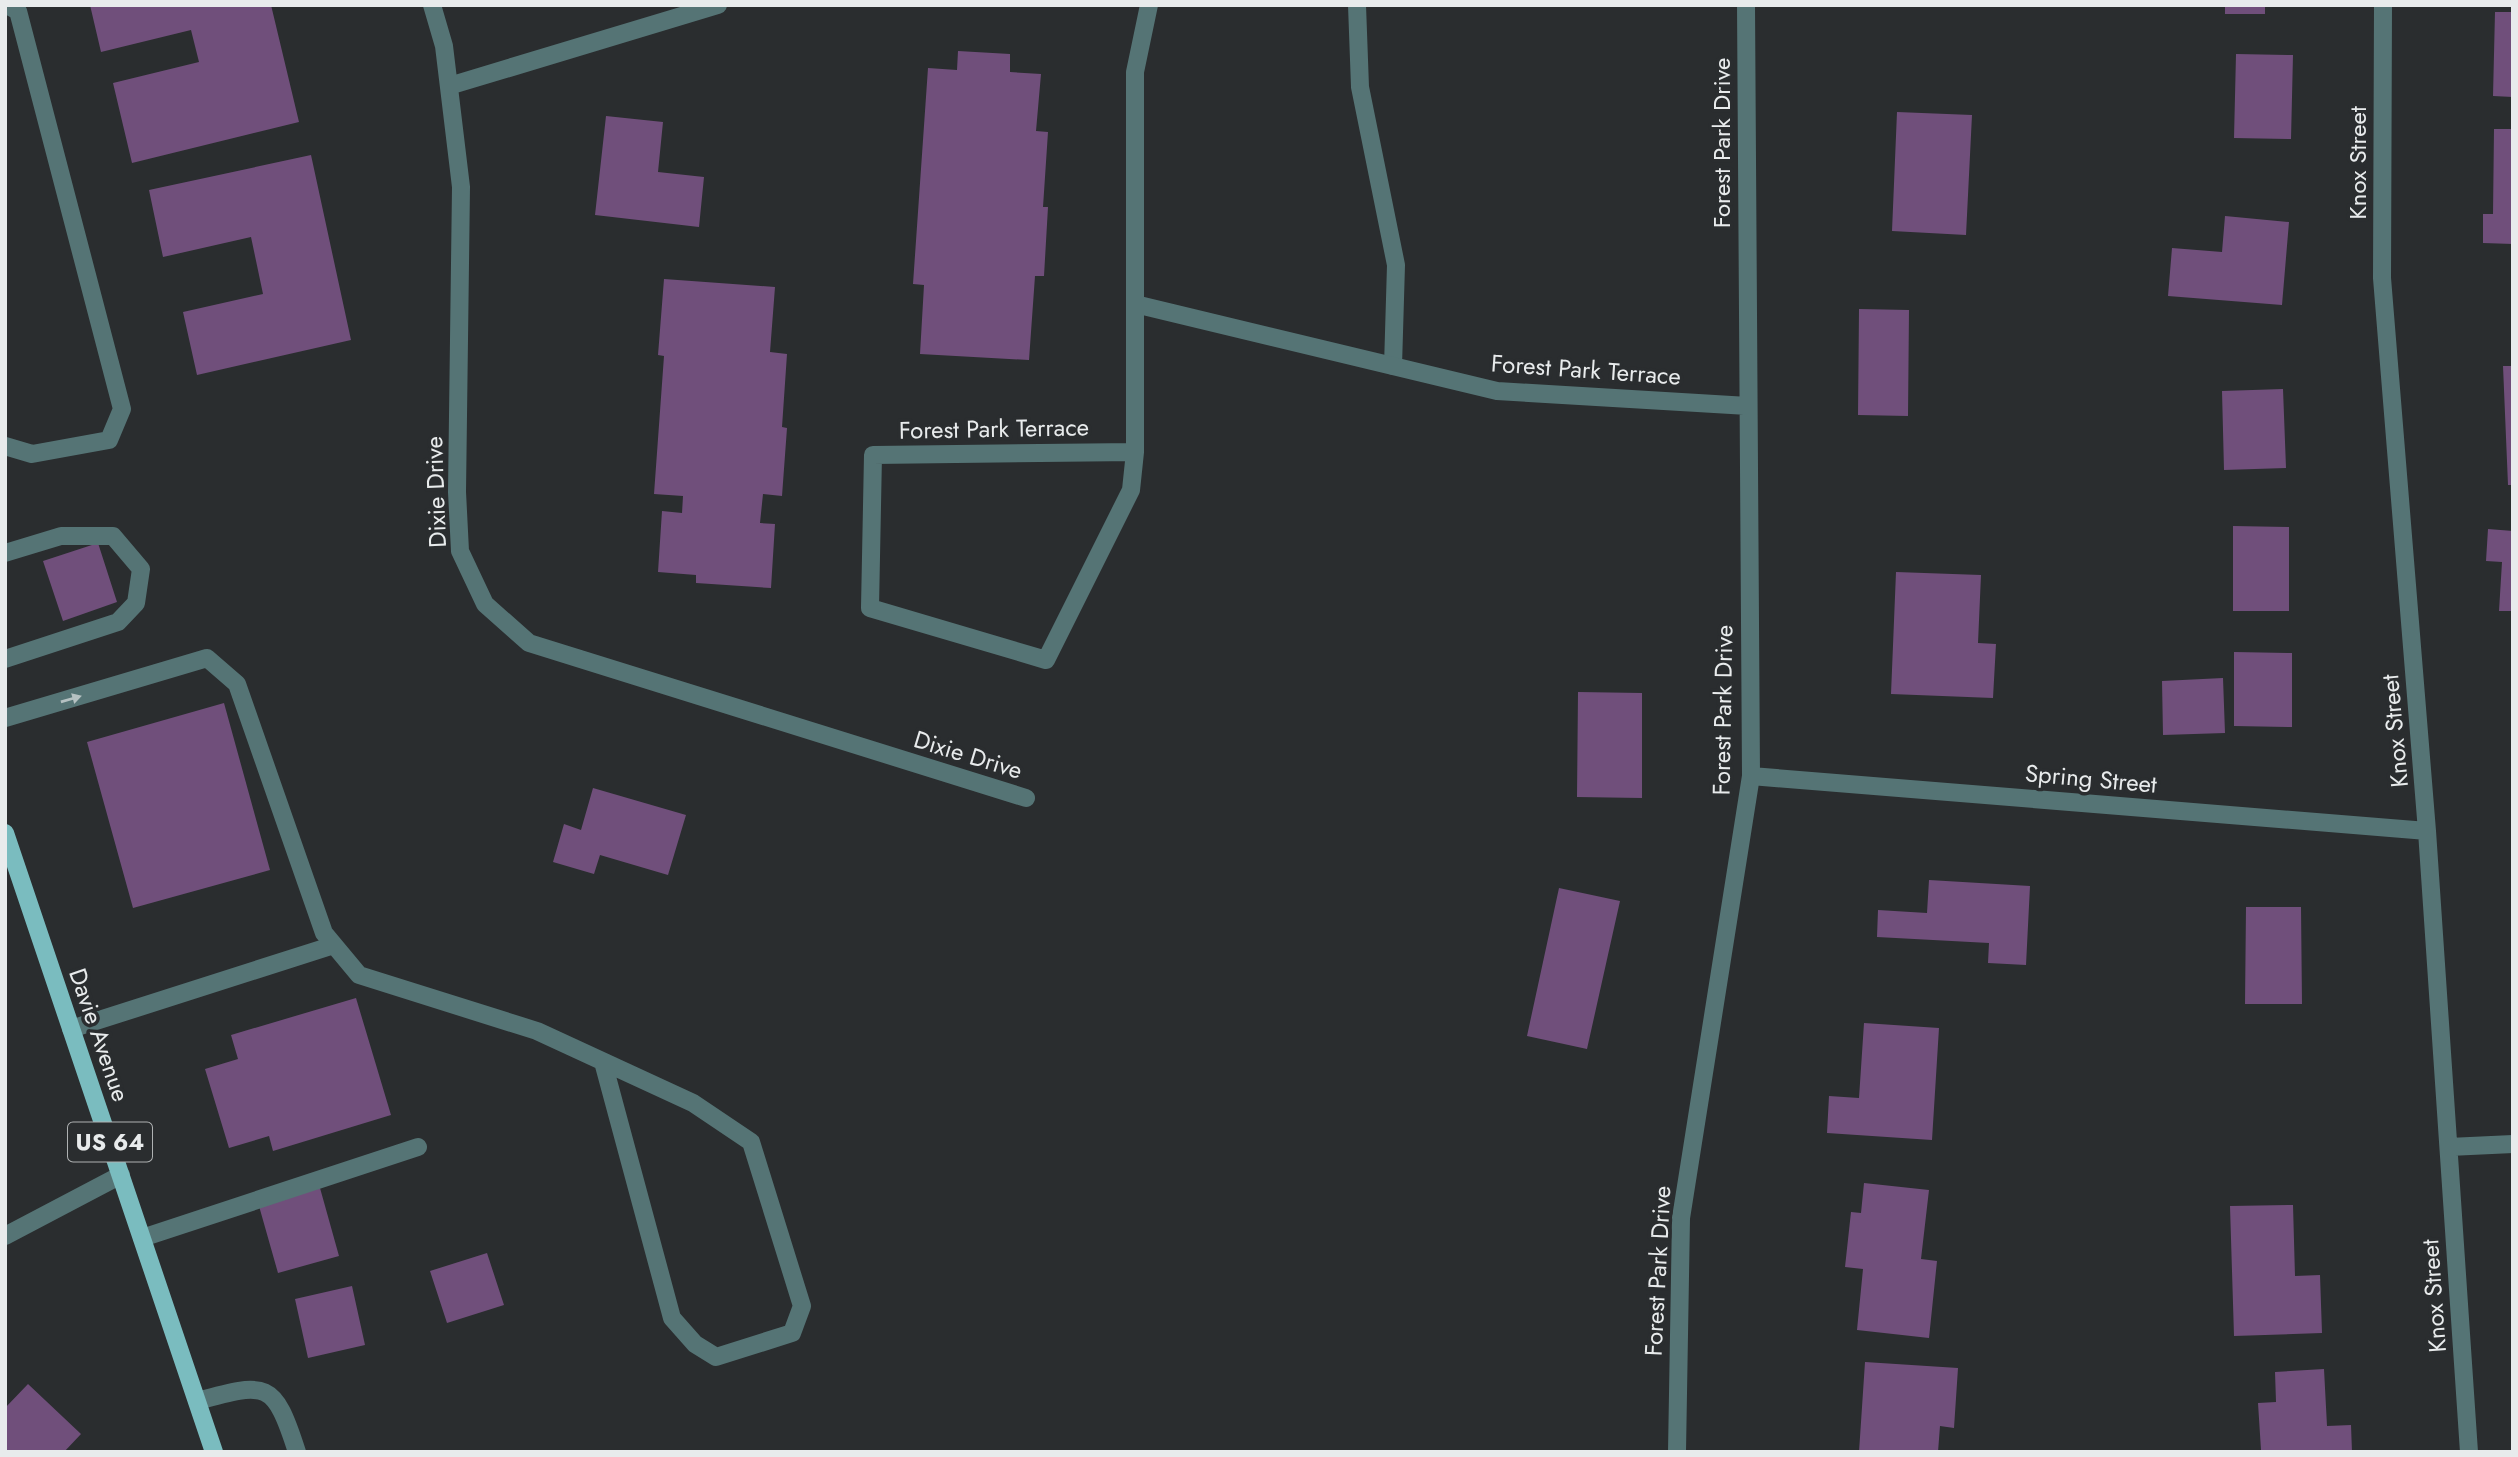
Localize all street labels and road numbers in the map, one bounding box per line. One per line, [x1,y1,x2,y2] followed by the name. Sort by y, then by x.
[1704,58,1739,228] street label: Forest Park Drive
[2340,106,2375,220] street label: Knox Street
[1490,345,1682,394] street label: Forest Park Terrace
[899,409,1089,448] street label: Forest Park Terrace
[416,436,455,548] street label: Dixie Drive
[1704,624,1741,796] street label: Forest Park Drive
[2372,673,2417,789] street label: Knox Street
[910,721,1027,788] street label: Dixie Drive
[2024,755,2159,802] street label: Spring Street
[60,963,139,1106] street label: Davie Avenue
[68,1122,152,1162] road number: US 64
[1636,1185,1679,1357] street label: Forest Park Drive
[2412,1238,2455,1354] street label: Knox Street

